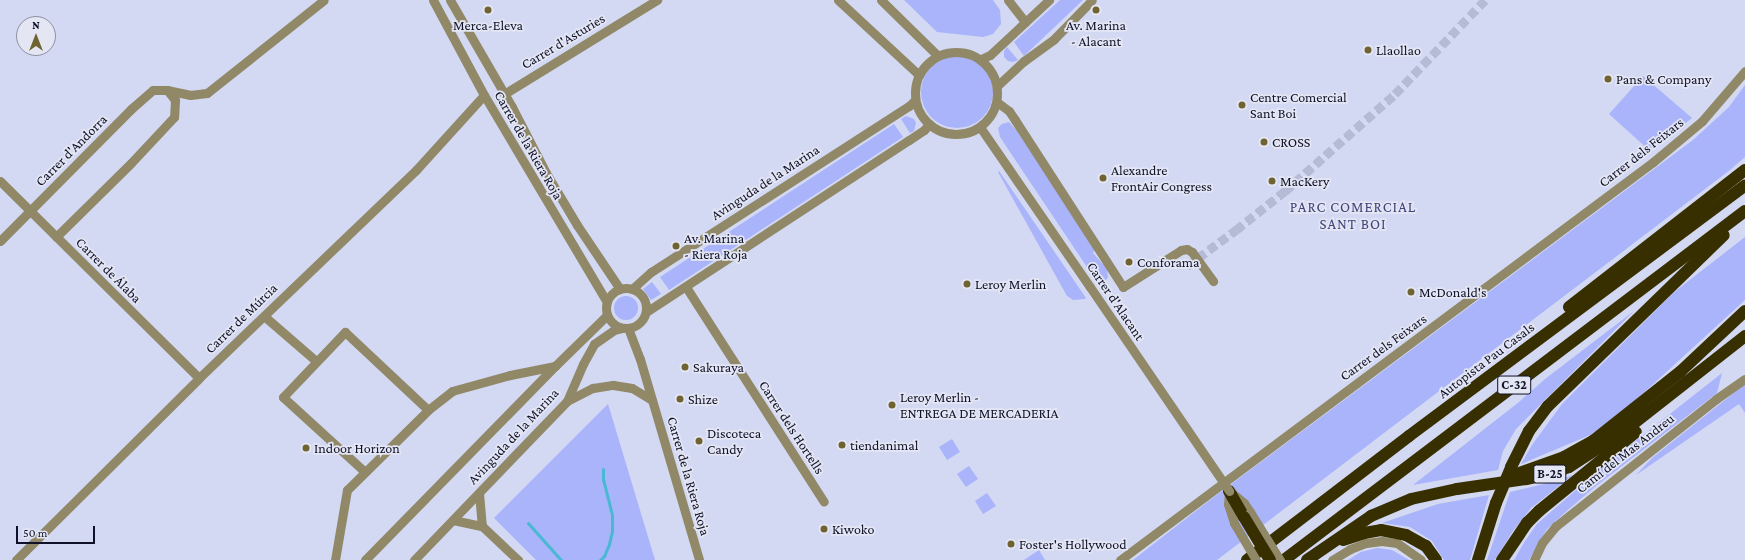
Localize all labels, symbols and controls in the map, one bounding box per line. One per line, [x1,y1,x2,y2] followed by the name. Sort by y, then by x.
[483,5,493,15] marker: Merca-Eleva
[1091,5,1101,15] marker: Av. Marina - Alacant
[518,9,608,73] street label: Carrer d'Asturies
[16,16,56,56] north arrow
[453,17,523,33] place label: Merca-Eleva
[1066,17,1126,50] place label: Av. Marina - Alacant
[32,19,40,31] text: N
[1376,42,1421,58] place label: Llaollao
[1363,45,1373,55] marker: Llaollao
[1616,71,1711,87] place label: Pans & Company
[1603,74,1613,84] marker: Pans & Company
[491,88,567,202] street label: Carrer de la Riera Roja
[1250,89,1347,122] place label: Centre Comercial Sant Boi
[1237,100,1247,110] marker: Centre Comercial Sant Boi
[32,111,110,189] street label: Carrer d'Andorra
[1595,114,1687,190] street label: Carrer dels Feixars
[1272,134,1310,150] place label: CROSS
[1259,137,1269,147] marker: CROSS
[708,141,822,223] street label: Avinguda de la Marina
[1111,162,1212,194] place label: Alexandre FrontAir Congress
[1098,173,1108,183] marker: Alexandre FrontAir Congress
[1280,173,1329,189] place label: MacKery
[1267,176,1277,186] marker: MacKery
[1290,198,1416,233] district label: PARC COMERCIAL SANT BOI
[684,230,748,262] place label: Av. Marina - Riera Roja
[73,234,145,306] street label: Carrer de Álaba
[671,241,681,251] marker: Av. Marina - Riera Roja
[1137,254,1200,270] place label: Conforama
[1124,257,1134,267] marker: Conforama
[1084,259,1148,343] street label: Carrer d'Alacant
[975,276,1046,292] place label: Leroy Merlin
[201,279,281,357] street label: Carrer de Múrcia
[962,279,972,289] marker: Leroy Merlin
[1419,284,1486,300] place label: McDonald's
[1406,287,1416,297] marker: McDonald's
[1336,310,1430,384] street label: Carrer dels Feixars
[1435,318,1537,402] street label: Autopista Pau Casals
[693,359,744,375] place label: Sakuraya
[680,362,690,372] marker: Sakuraya
[1497,374,1531,396] road number: C-32
[756,377,828,477] street label: Carrer dels Hortells
[464,384,562,488] street label: Avinguda de la Marina
[900,389,1058,422] place label: Leroy Merlin - ENTREGA DE MERCADERIA
[688,391,718,407] place label: Shize
[675,394,685,404] marker: Shize
[887,400,897,410] marker: Leroy Merlin - ENTREGA DE MERCADERIA
[1573,410,1677,496] street label: Camí del Mas Andreu
[664,415,714,537] street label: Carrer de la Riera Roja
[707,425,761,458] place label: Discoteca Candy
[694,436,704,446] marker: Discoteca Candy
[850,437,918,453] place label: tiendanimal
[314,440,400,456] place label: Indoor Horizon
[837,440,847,450] marker: tiendanimal
[301,443,311,453] marker: Indoor Horizon
[1533,463,1567,485] road number: B-25
[18,518,97,544] scale bar
[832,521,874,537] place label: Kiwoko
[819,524,829,534] marker: Kiwoko
[23,526,47,540] text: 50 m
[1019,536,1127,552] place label: Foster's Hollywood
[1006,539,1016,549] marker: Foster's Hollywood

